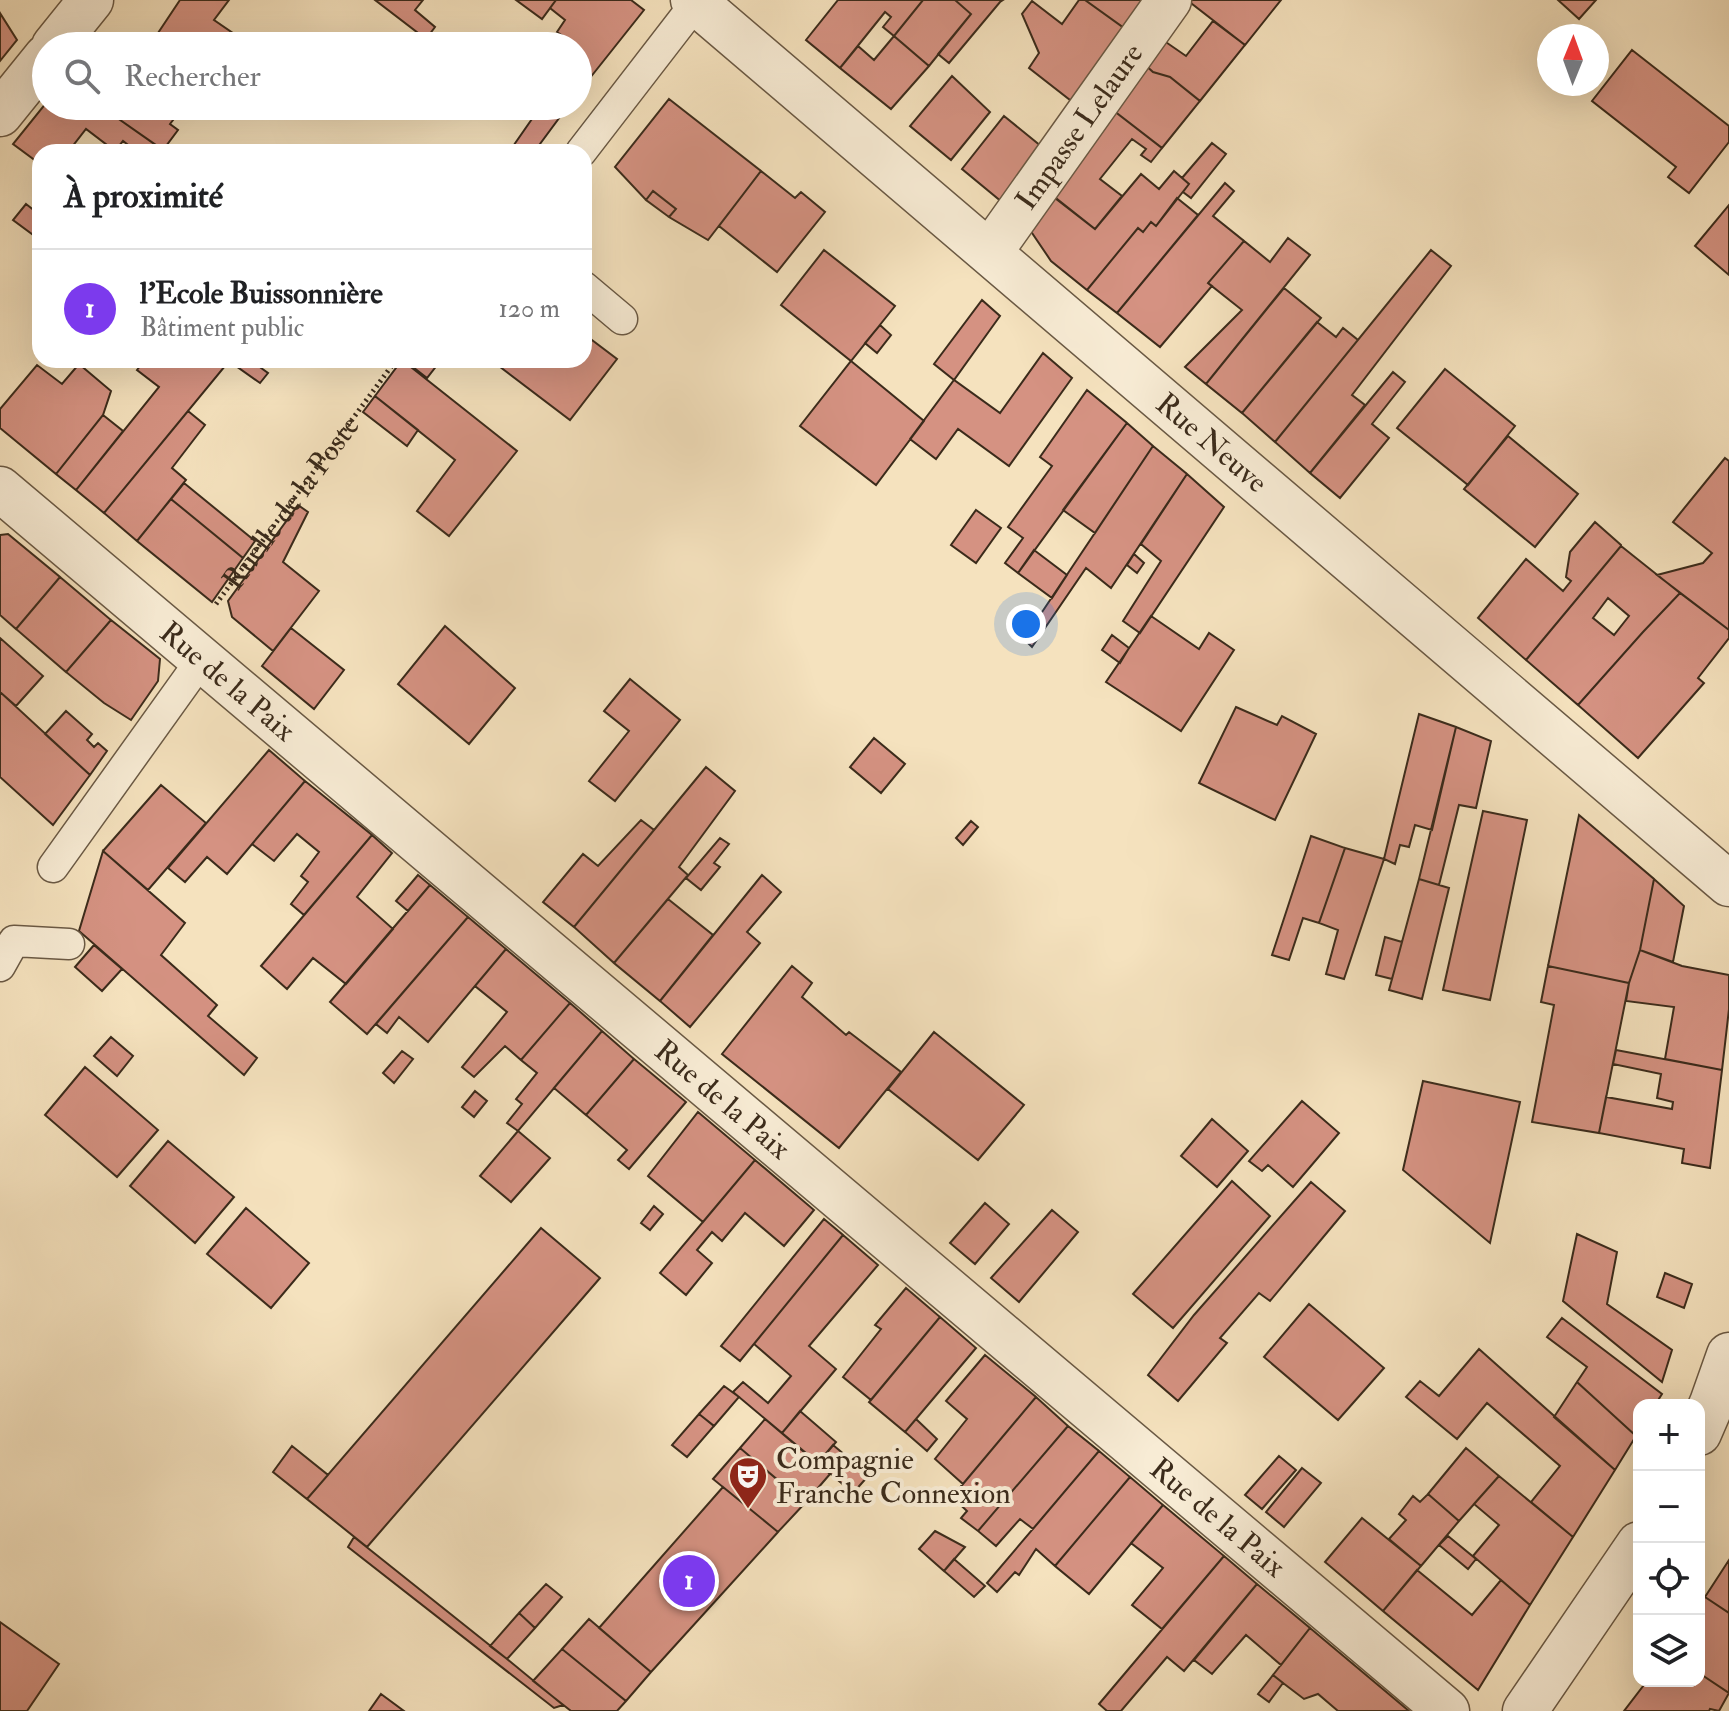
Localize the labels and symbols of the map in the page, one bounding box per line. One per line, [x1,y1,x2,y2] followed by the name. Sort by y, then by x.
[1537,24,1609,96] north arrow
[1008,36,1151,217] street label: Impasse Lelaure
[1148,385,1275,501] street label: Rue Neuve
[215,409,368,597] street label: Ruelle de la Poste
[1006,604,1046,644] your location
[152,614,303,749] street label: Rue de la Paix
[647,1032,798,1167] street label: Rue de la Paix
[776,1441,1011,1512] place label: Compagnie Franche Connexion
[1142,1450,1293,1586] street label: Rue de la Paix
[727,1455,769,1510] theatre icon: Compagnie Franche Connexion
[663,1551,715,1611] pin: 1

